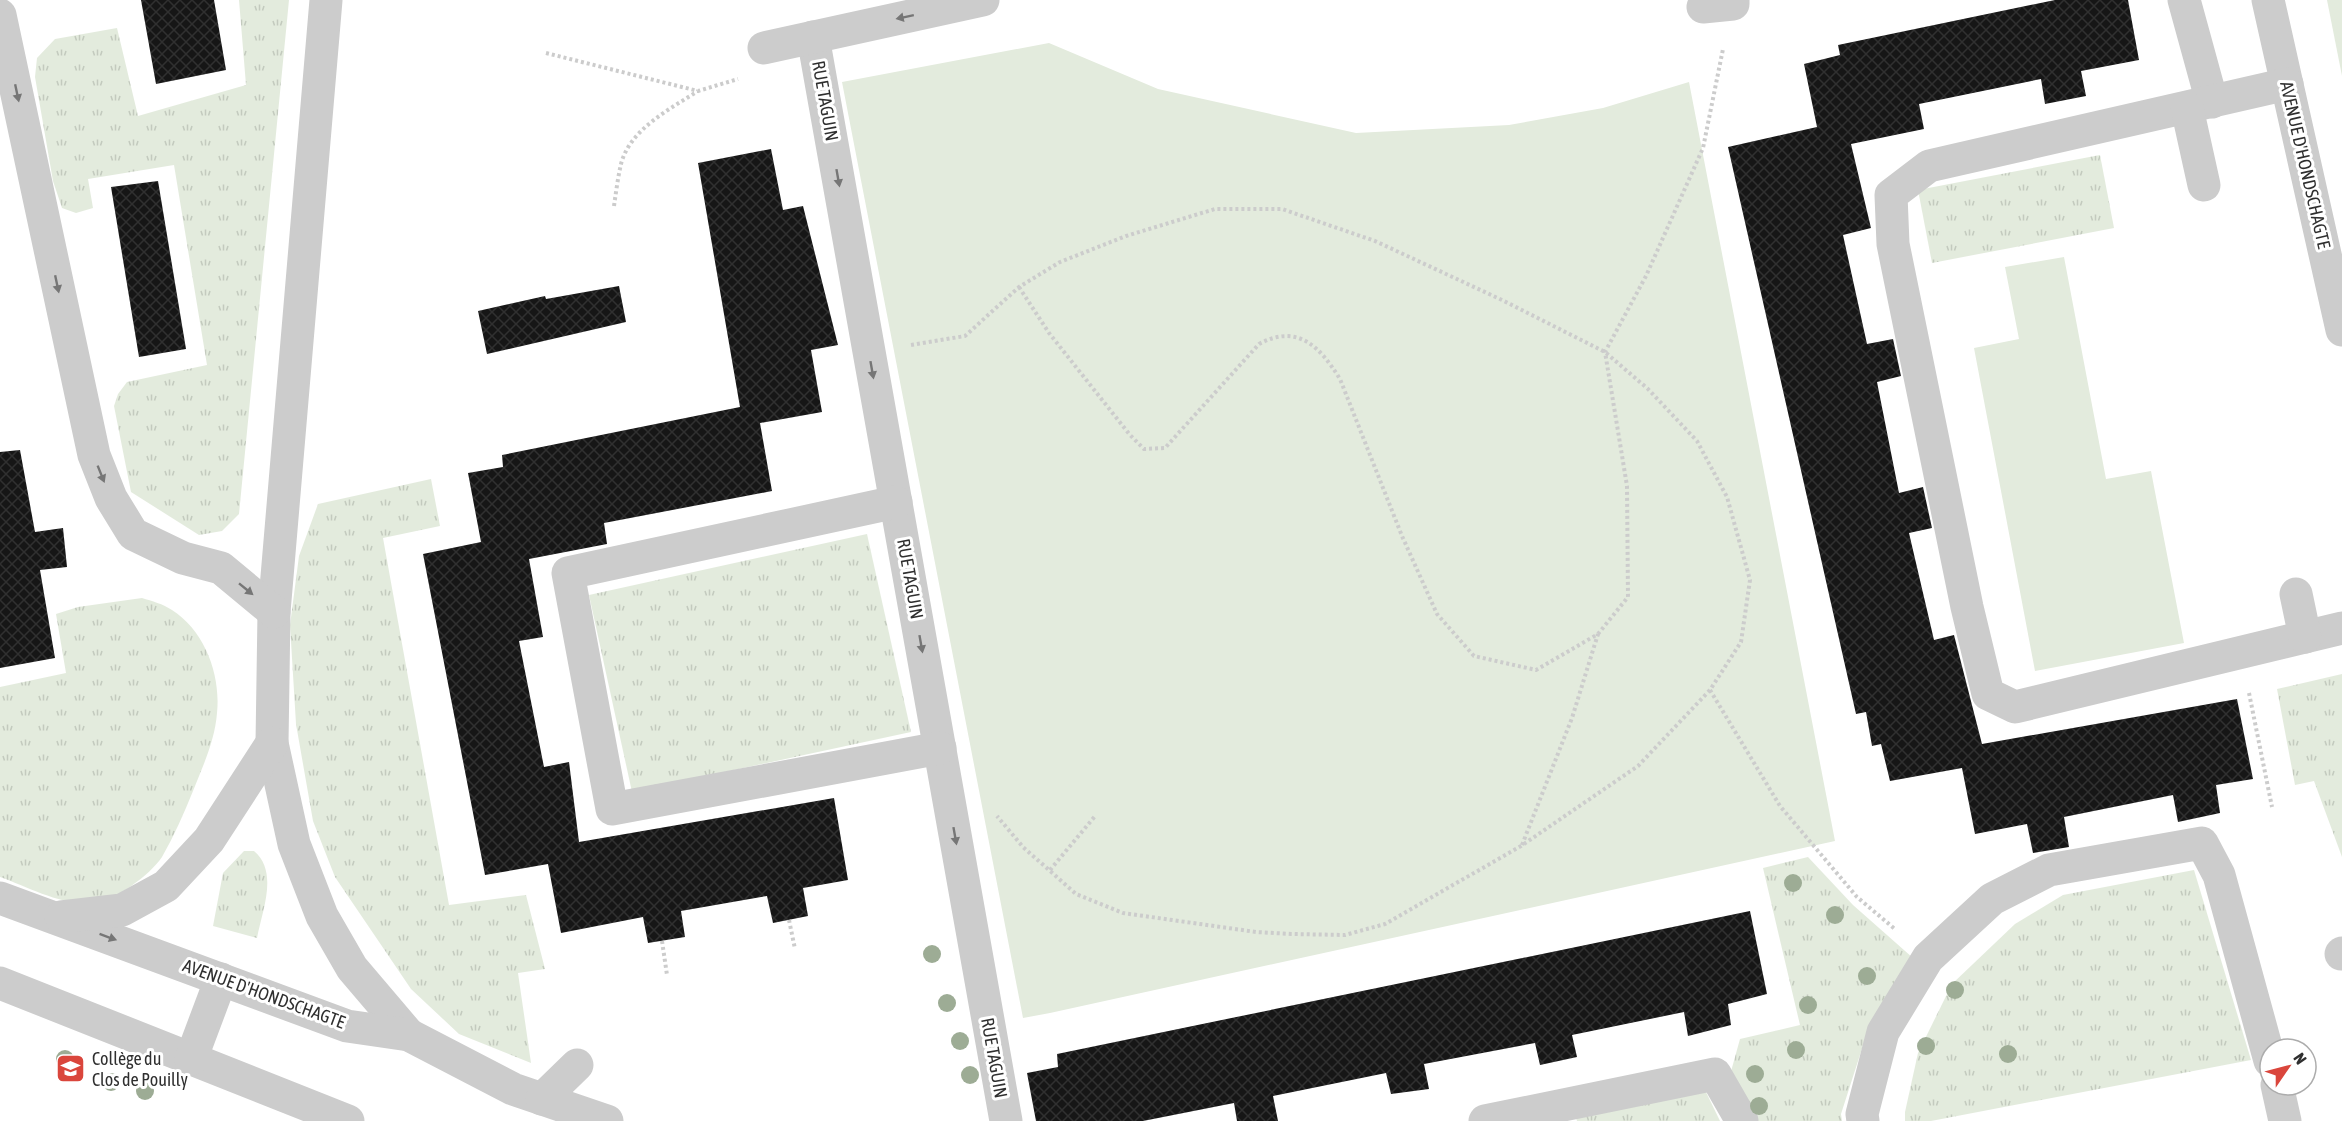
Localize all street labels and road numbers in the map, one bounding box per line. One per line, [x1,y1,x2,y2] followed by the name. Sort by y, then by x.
[808,59,843,143] street label: RUE TAGUIN
[2276,79,2335,251] street label: AVENUE D'HONDSCHAGTE
[893,537,928,621] street label: RUE TAGUIN
[180,954,348,1033] street label: AVENUE D'HONDSCHAGTE
[977,1016,1012,1100] street label: RUE TAGUIN

